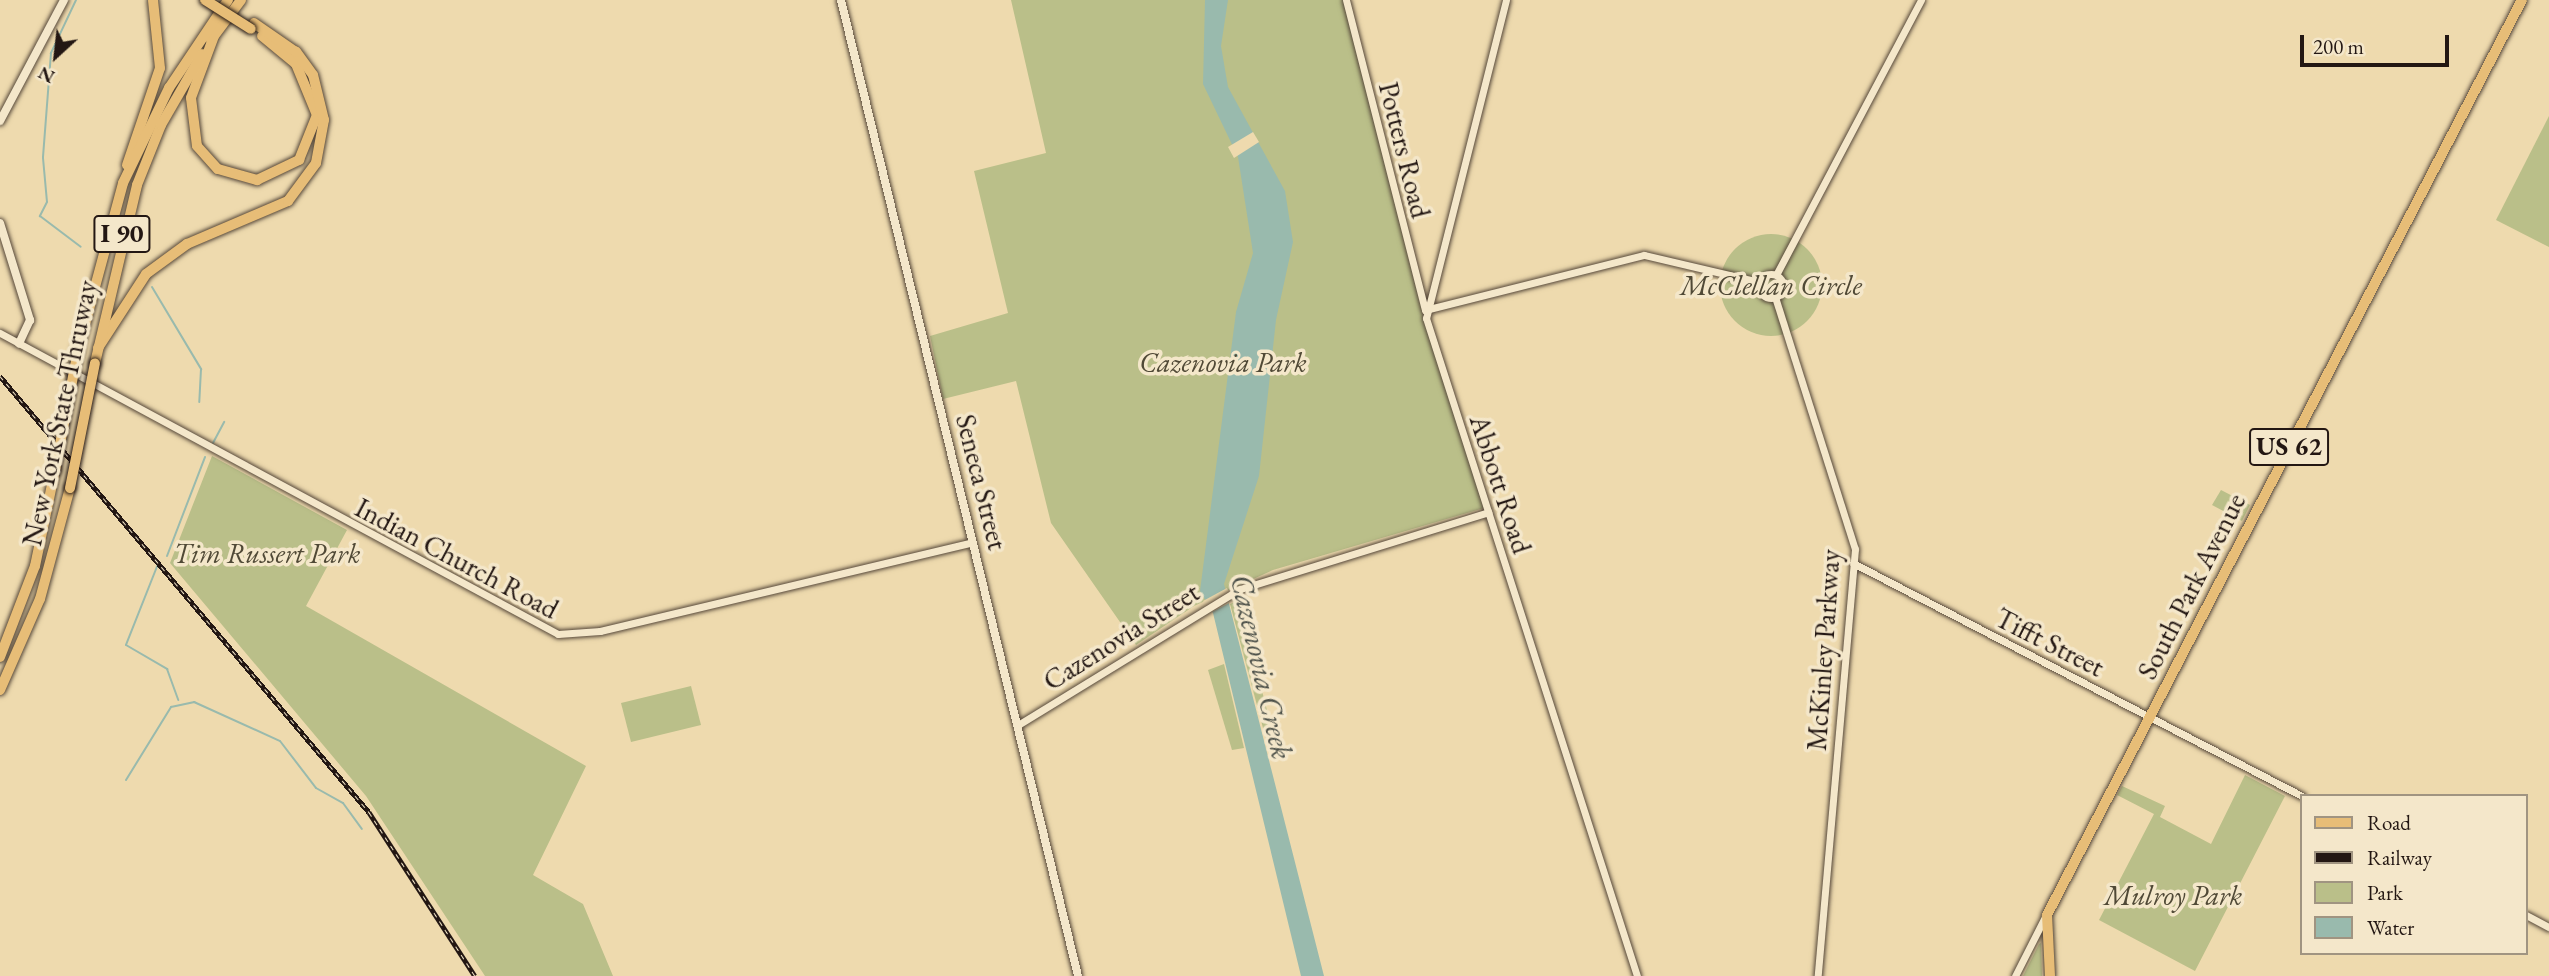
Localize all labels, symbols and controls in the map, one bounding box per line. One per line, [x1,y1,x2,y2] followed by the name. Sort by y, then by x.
[21,21,91,91] north arrow
[2304,21,2453,65] scale bar
[2313,33,2364,60] text: 200 m
[34,61,59,90] text: N
[1372,78,1438,222] street label: Potters Road
[92,212,152,256] road number: I 90
[1680,268,1862,302] park label: McClellan Circle
[14,277,104,549] street label: New York State Thruway
[1139,345,1307,379] park label: Cazenovia Park
[1463,410,1539,558] street label: Abbott Road
[949,411,1015,553] street label: Seneca Street
[2249,424,2329,470] road number: US 62
[2130,487,2252,685] street label: South Park Avenue
[350,490,564,626] street label: Indian Church Road
[174,536,360,570] park label: Tim Russert Park
[1799,548,1847,752] street label: McKinley Parkway
[1222,571,1300,763] water label: Cazenovia Creek
[1037,575,1205,697] street label: Cazenovia Street
[1990,600,2110,684] street label: Tifft Street
[2300,794,2528,955] legend
[2367,809,2411,836] text: Road
[2367,844,2432,871] text: Railway
[2104,878,2242,912] park label: Mulroy Park
[2367,879,2403,906] text: Park
[2367,914,2414,941] text: Water

